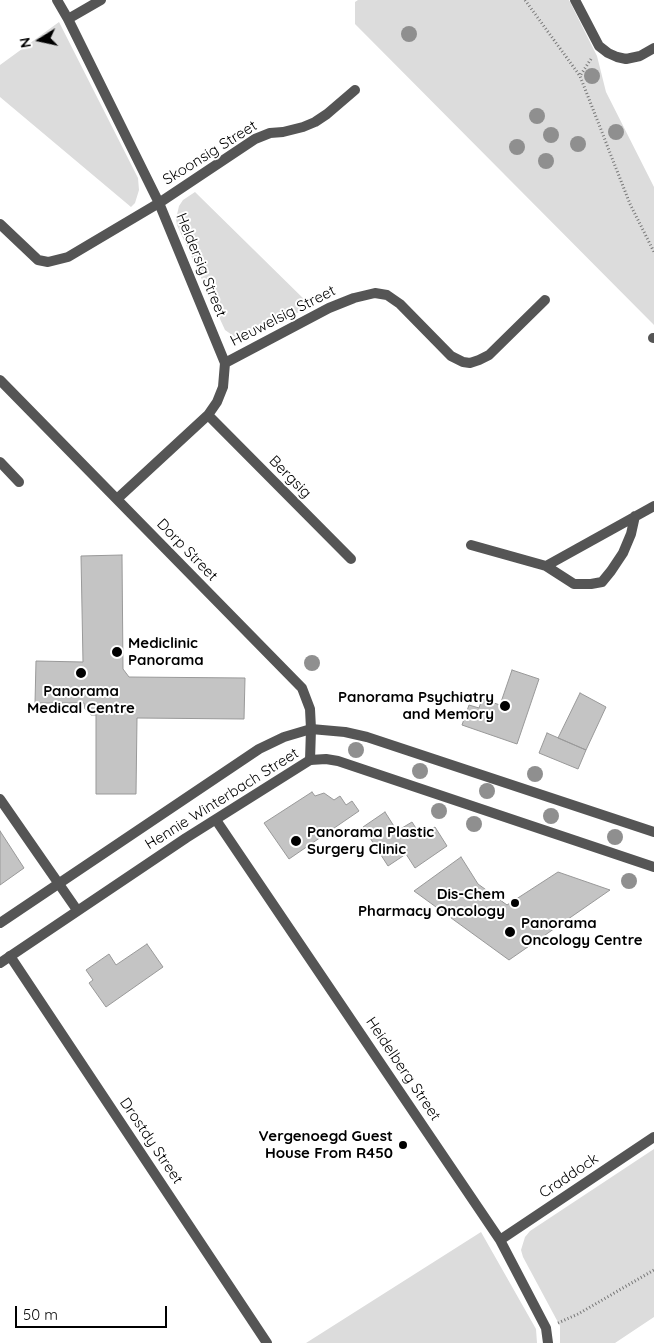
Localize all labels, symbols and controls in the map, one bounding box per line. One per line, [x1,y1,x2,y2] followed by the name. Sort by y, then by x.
[15,15,65,65] north arrow
[15,36,35,49] text: N
[160,117,260,189] street label: Skoonsig Street
[172,210,230,320] street label: Heldersig Street
[227,282,339,350] street label: Heuwelsig Street
[265,452,315,502] street label: Bergsig
[153,515,221,585] street label: Dorp Street
[128,634,204,669] place label: Mediclinic Panorama
[110,645,124,659] marker: Mediclinic Panorama
[74,666,88,680] marker: Panorama Medical Centre
[27,682,135,717] place label: Panorama Medical Centre
[338,688,494,723] place label: Panorama Psychiatry and Memory
[498,699,512,713] marker: Panorama Psychiatry and Memory
[142,744,302,854] street label: Hennie Winterbach Street
[307,823,434,858] place label: Panorama Plastic Surgery Clinic
[289,834,303,848] marker: Panorama Plastic Surgery Clinic
[358,885,505,920] place label: Dis-Chem Pharmacy Oncology
[509,897,521,909] marker: Dis-Chem Pharmacy Oncology
[521,914,643,949] place label: Panorama Oncology Centre
[503,925,517,939] marker: Panorama Oncology Centre
[362,1014,444,1124] street label: Heidelberg Street
[116,1095,186,1187] street label: Drostdy Street
[258,1127,393,1162] place label: Vergenoegd Guest House From R450
[397,1139,409,1151] marker: Vergenoegd Guest House From R450
[536,1150,602,1202] street label: Craddock
[18,1296,170,1328] scale bar
[23,1305,58,1324] text: 50 m

